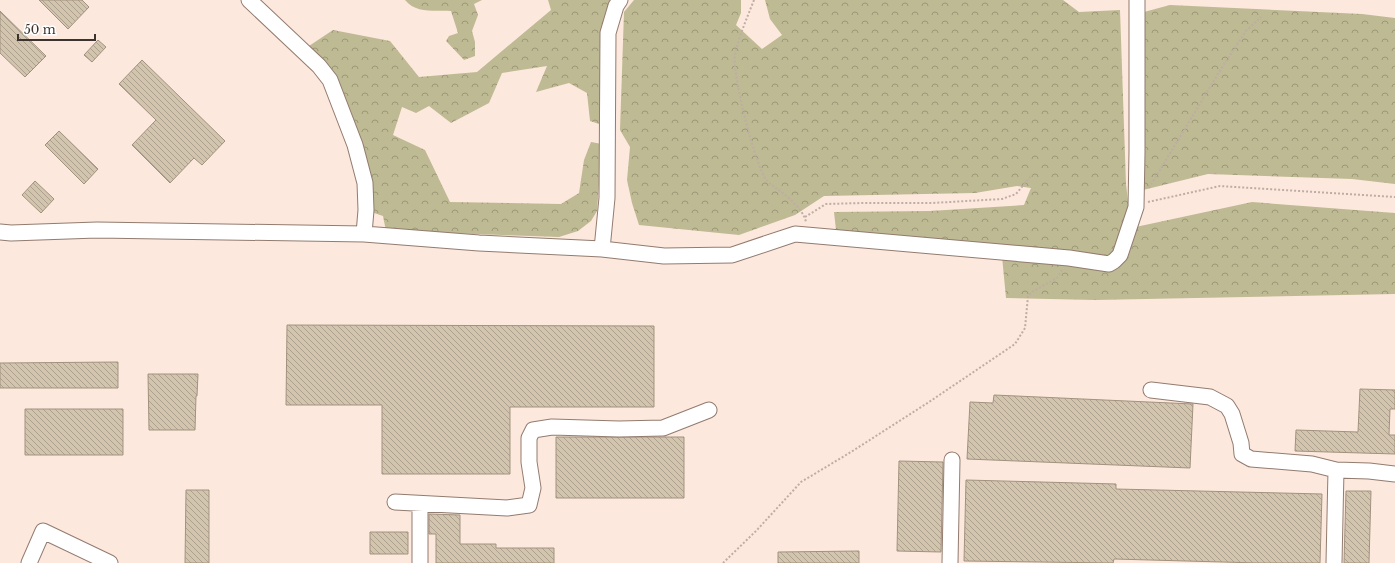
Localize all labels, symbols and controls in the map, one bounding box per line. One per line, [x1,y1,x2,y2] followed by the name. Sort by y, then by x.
[18,16,95,42] scale bar
[24,22,56,37] text: 50 m

